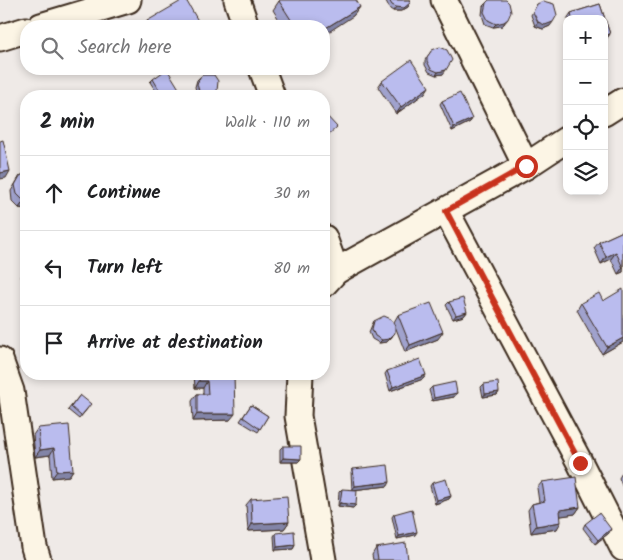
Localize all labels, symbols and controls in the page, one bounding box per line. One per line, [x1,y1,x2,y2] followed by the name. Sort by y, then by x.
[563,15,608,195] map controls
[563,15,608,60] button: +
[20,20,330,75] search box
[78,33,172,63] text: Search here
[38,34,66,62] icon: search
[563,60,608,105] button: −
[563,105,608,150] button: locate
[40,106,95,139] text: 2 min
[225,110,310,135] text: Walk · 110 m
[563,150,608,195] button: layers
[515,155,538,178] route start
[87,178,160,208] text: Continue
[40,179,68,207] icon: ahead
[274,181,310,206] text: 30 m
[87,253,162,283] text: Turn left
[40,254,68,282] icon: left
[273,256,310,281] text: 80 m
[87,328,263,358] text: Arrive at destination
[40,329,68,357] icon: arrive
[569,452,592,475] route end

